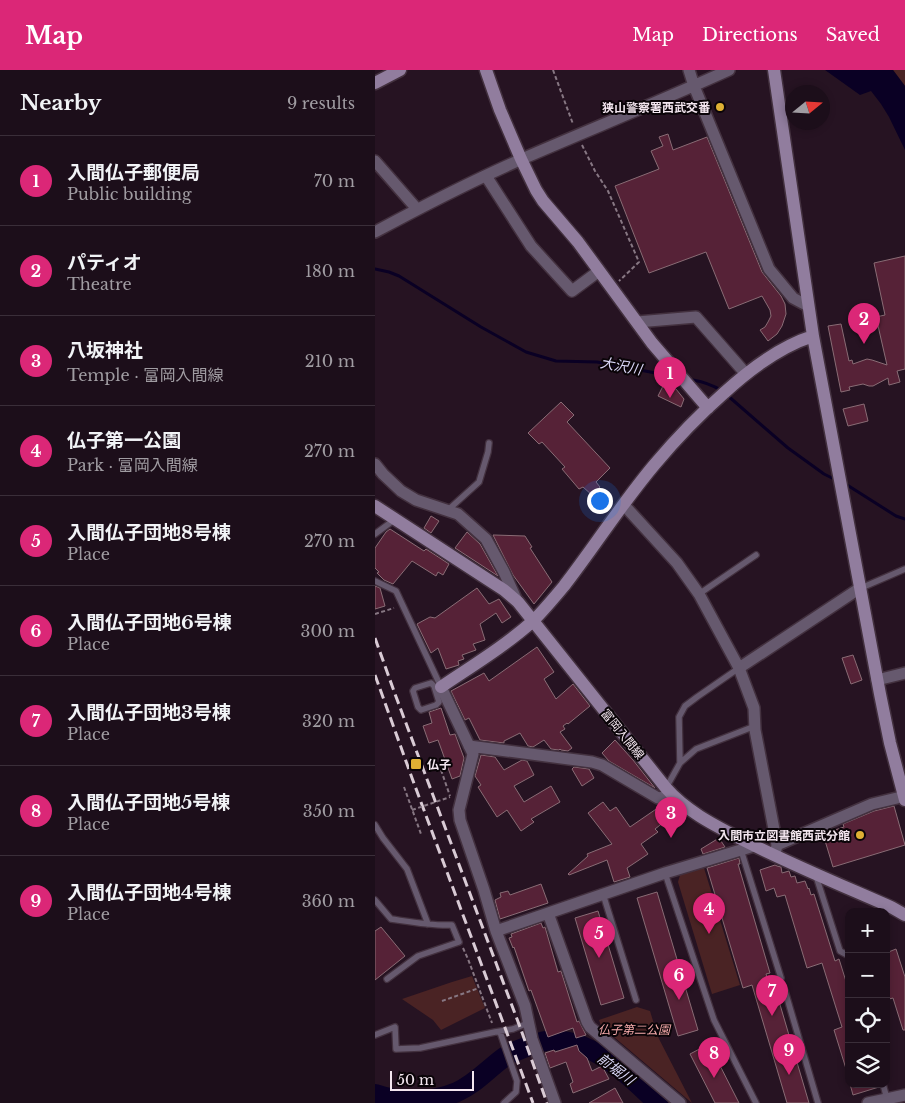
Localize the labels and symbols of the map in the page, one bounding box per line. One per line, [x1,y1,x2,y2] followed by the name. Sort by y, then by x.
[785,85,830,130] north arrow
[602,100,711,115] place label: 狭山警察署西武交番
[714,101,726,113] marker: 狭山警察署西武交番
[848,303,880,344] pin: 2
[599,353,645,379] water label: 大沢川
[654,357,686,398] pin: 1
[587,488,613,514] your location
[598,706,648,762] street label: 富岡入間線
[409,757,423,771] marker: 仏子
[427,757,451,772] place label: 仏子
[655,797,687,838] pin: 3
[718,828,850,843] place label: 入間市立図書館西武分館
[854,829,866,841] marker: 入間市立図書館西武分館
[693,893,725,934] pin: 4
[583,917,615,958] pin: 5
[663,959,695,1000] pin: 6
[756,975,788,1016] pin: 7
[598,1022,672,1037] park label: 仏子第二公園
[773,1034,805,1075] pin: 9
[698,1037,730,1078] pin: 8
[594,1049,640,1090] water label: 前堀川
[390,1068,474,1091] scale bar

